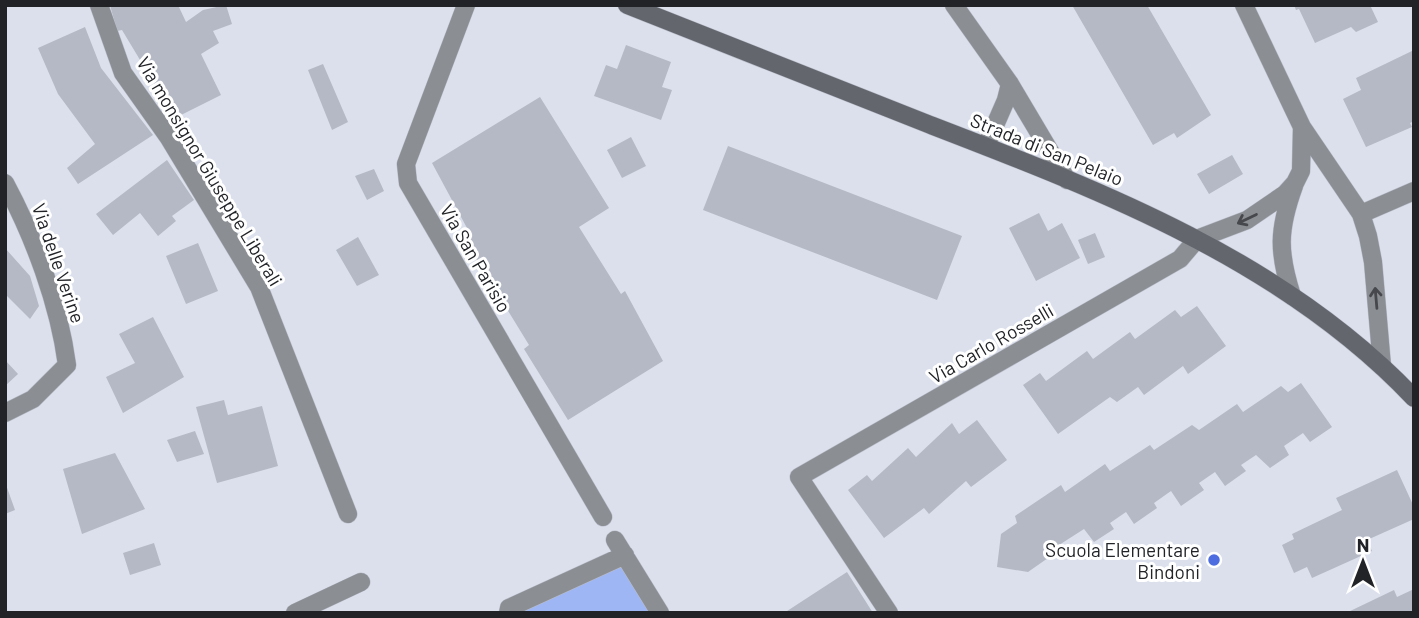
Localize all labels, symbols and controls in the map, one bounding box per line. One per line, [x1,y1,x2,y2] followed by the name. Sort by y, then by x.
[132,52,288,290] street label: Via monsignor Giuseppe Liberali
[967,108,1127,190] street label: Strada di San Pelaio
[28,200,90,326] street label: Via delle Verine
[436,200,516,316] street label: Via San Parisio
[1237,212,1258,226] one-way arrow
[1369,287,1382,309] one-way arrow
[925,298,1057,388] street label: Via Carlo Rosselli
[1328,527,1398,597] north arrow
[1357,533,1369,556] text: N
[1045,538,1200,583] place label: Scuola Elementare Bindoni
[1206,552,1222,568] marker: Scuola Elementare Bindoni

